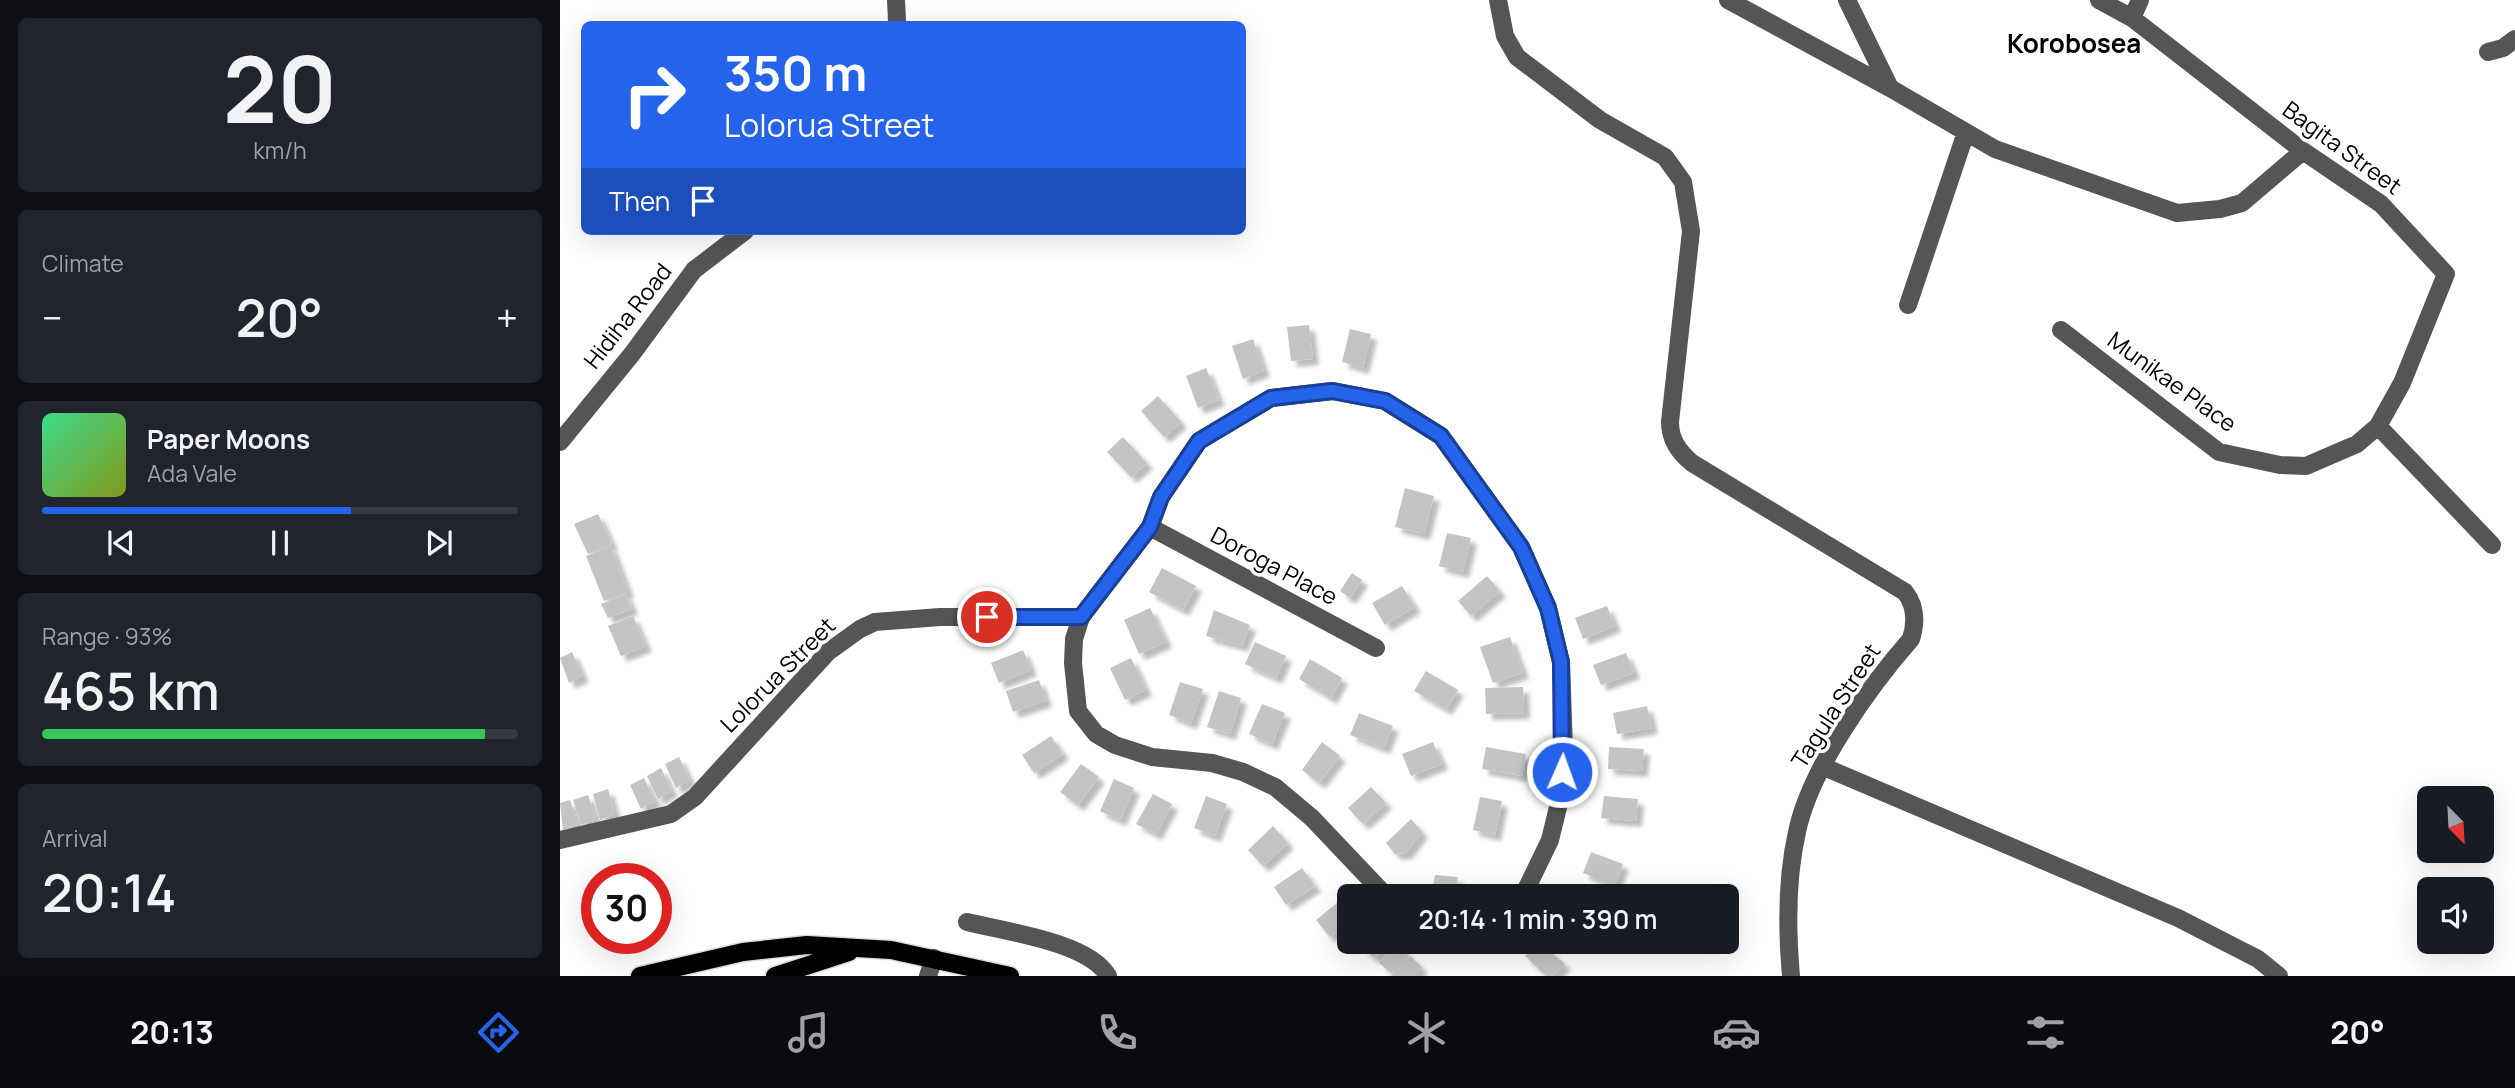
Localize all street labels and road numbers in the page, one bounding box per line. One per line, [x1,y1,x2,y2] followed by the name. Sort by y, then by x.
[2277,93,2409,201] street label: Bagita Street
[576,256,679,375] street label: Hidiha Road
[2102,324,2244,439] street label: Munikae Place
[1205,518,1344,612] street label: Doroga Place
[713,610,842,739] street label: Lolorua Street
[1783,637,1887,774] street label: Tagula Street

